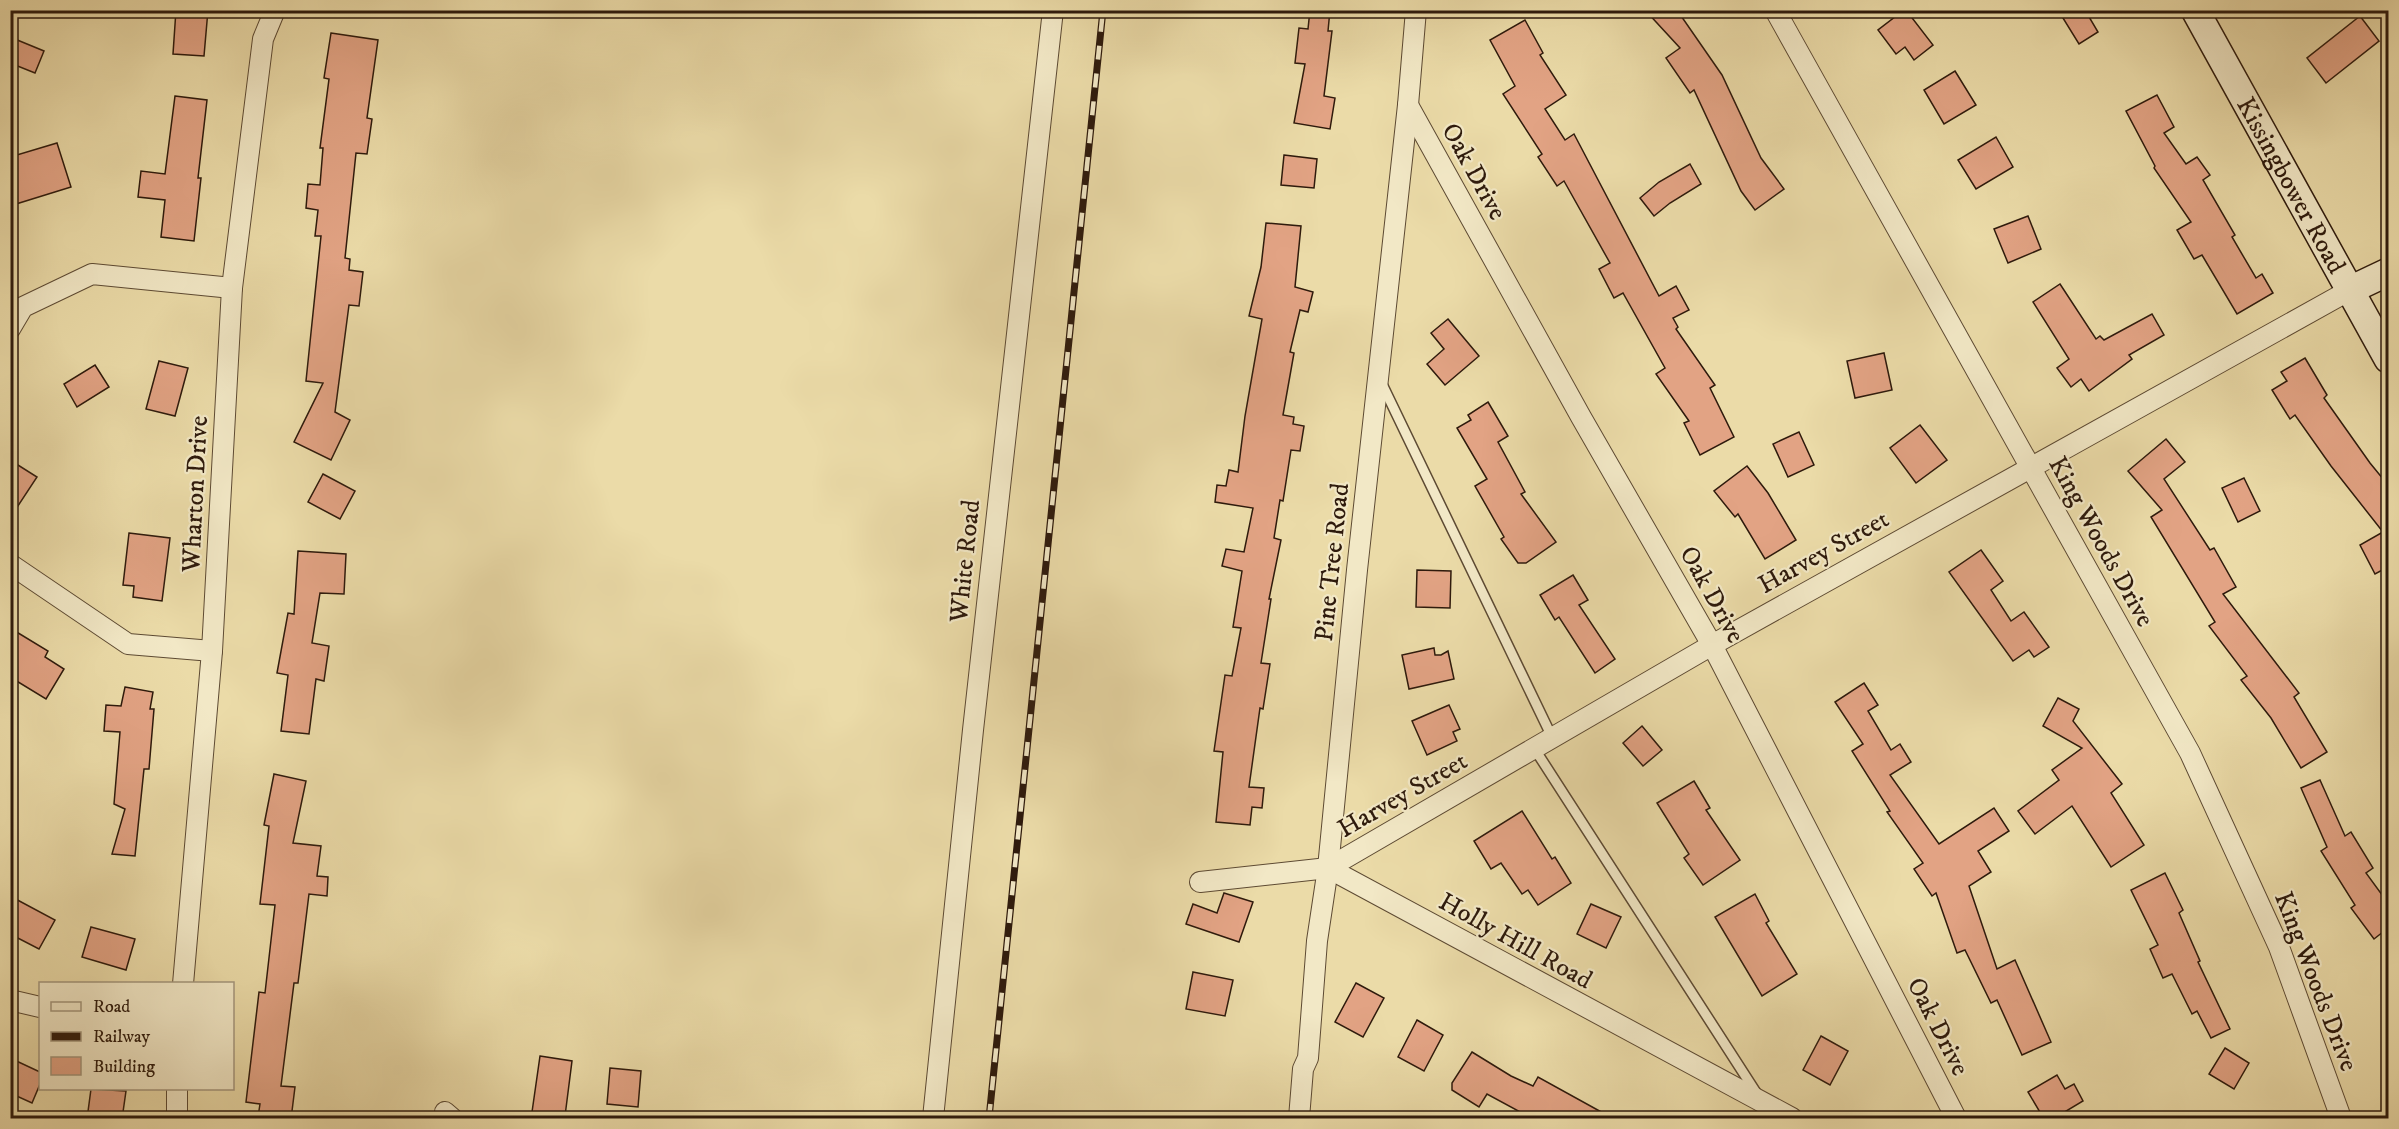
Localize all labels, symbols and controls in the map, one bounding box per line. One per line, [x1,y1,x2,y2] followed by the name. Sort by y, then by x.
[2228,92,2353,280] street label: Kissingbower Road
[1434,117,1514,226] street label: Oak Drive
[175,415,216,574] street label: Wharton Drive
[2040,451,2161,633] street label: King Woods Drive
[1308,481,1357,643] street label: Pine Tree Road
[943,498,988,625] street label: White Road
[1753,503,1895,602] street label: Harvey Street
[1672,540,1752,649] street label: Oak Drive
[1332,745,1474,846] street label: Harvey Street
[1433,885,1598,997] street label: Holly Hill Road
[2266,887,2365,1076] street label: King Woods Drive
[1899,972,1976,1081] street label: Oak Drive
[39,982,234,1090] legend
[93,996,130,1018] text: Road
[93,1026,151,1048] text: Railway
[93,1056,155,1078] text: Building

